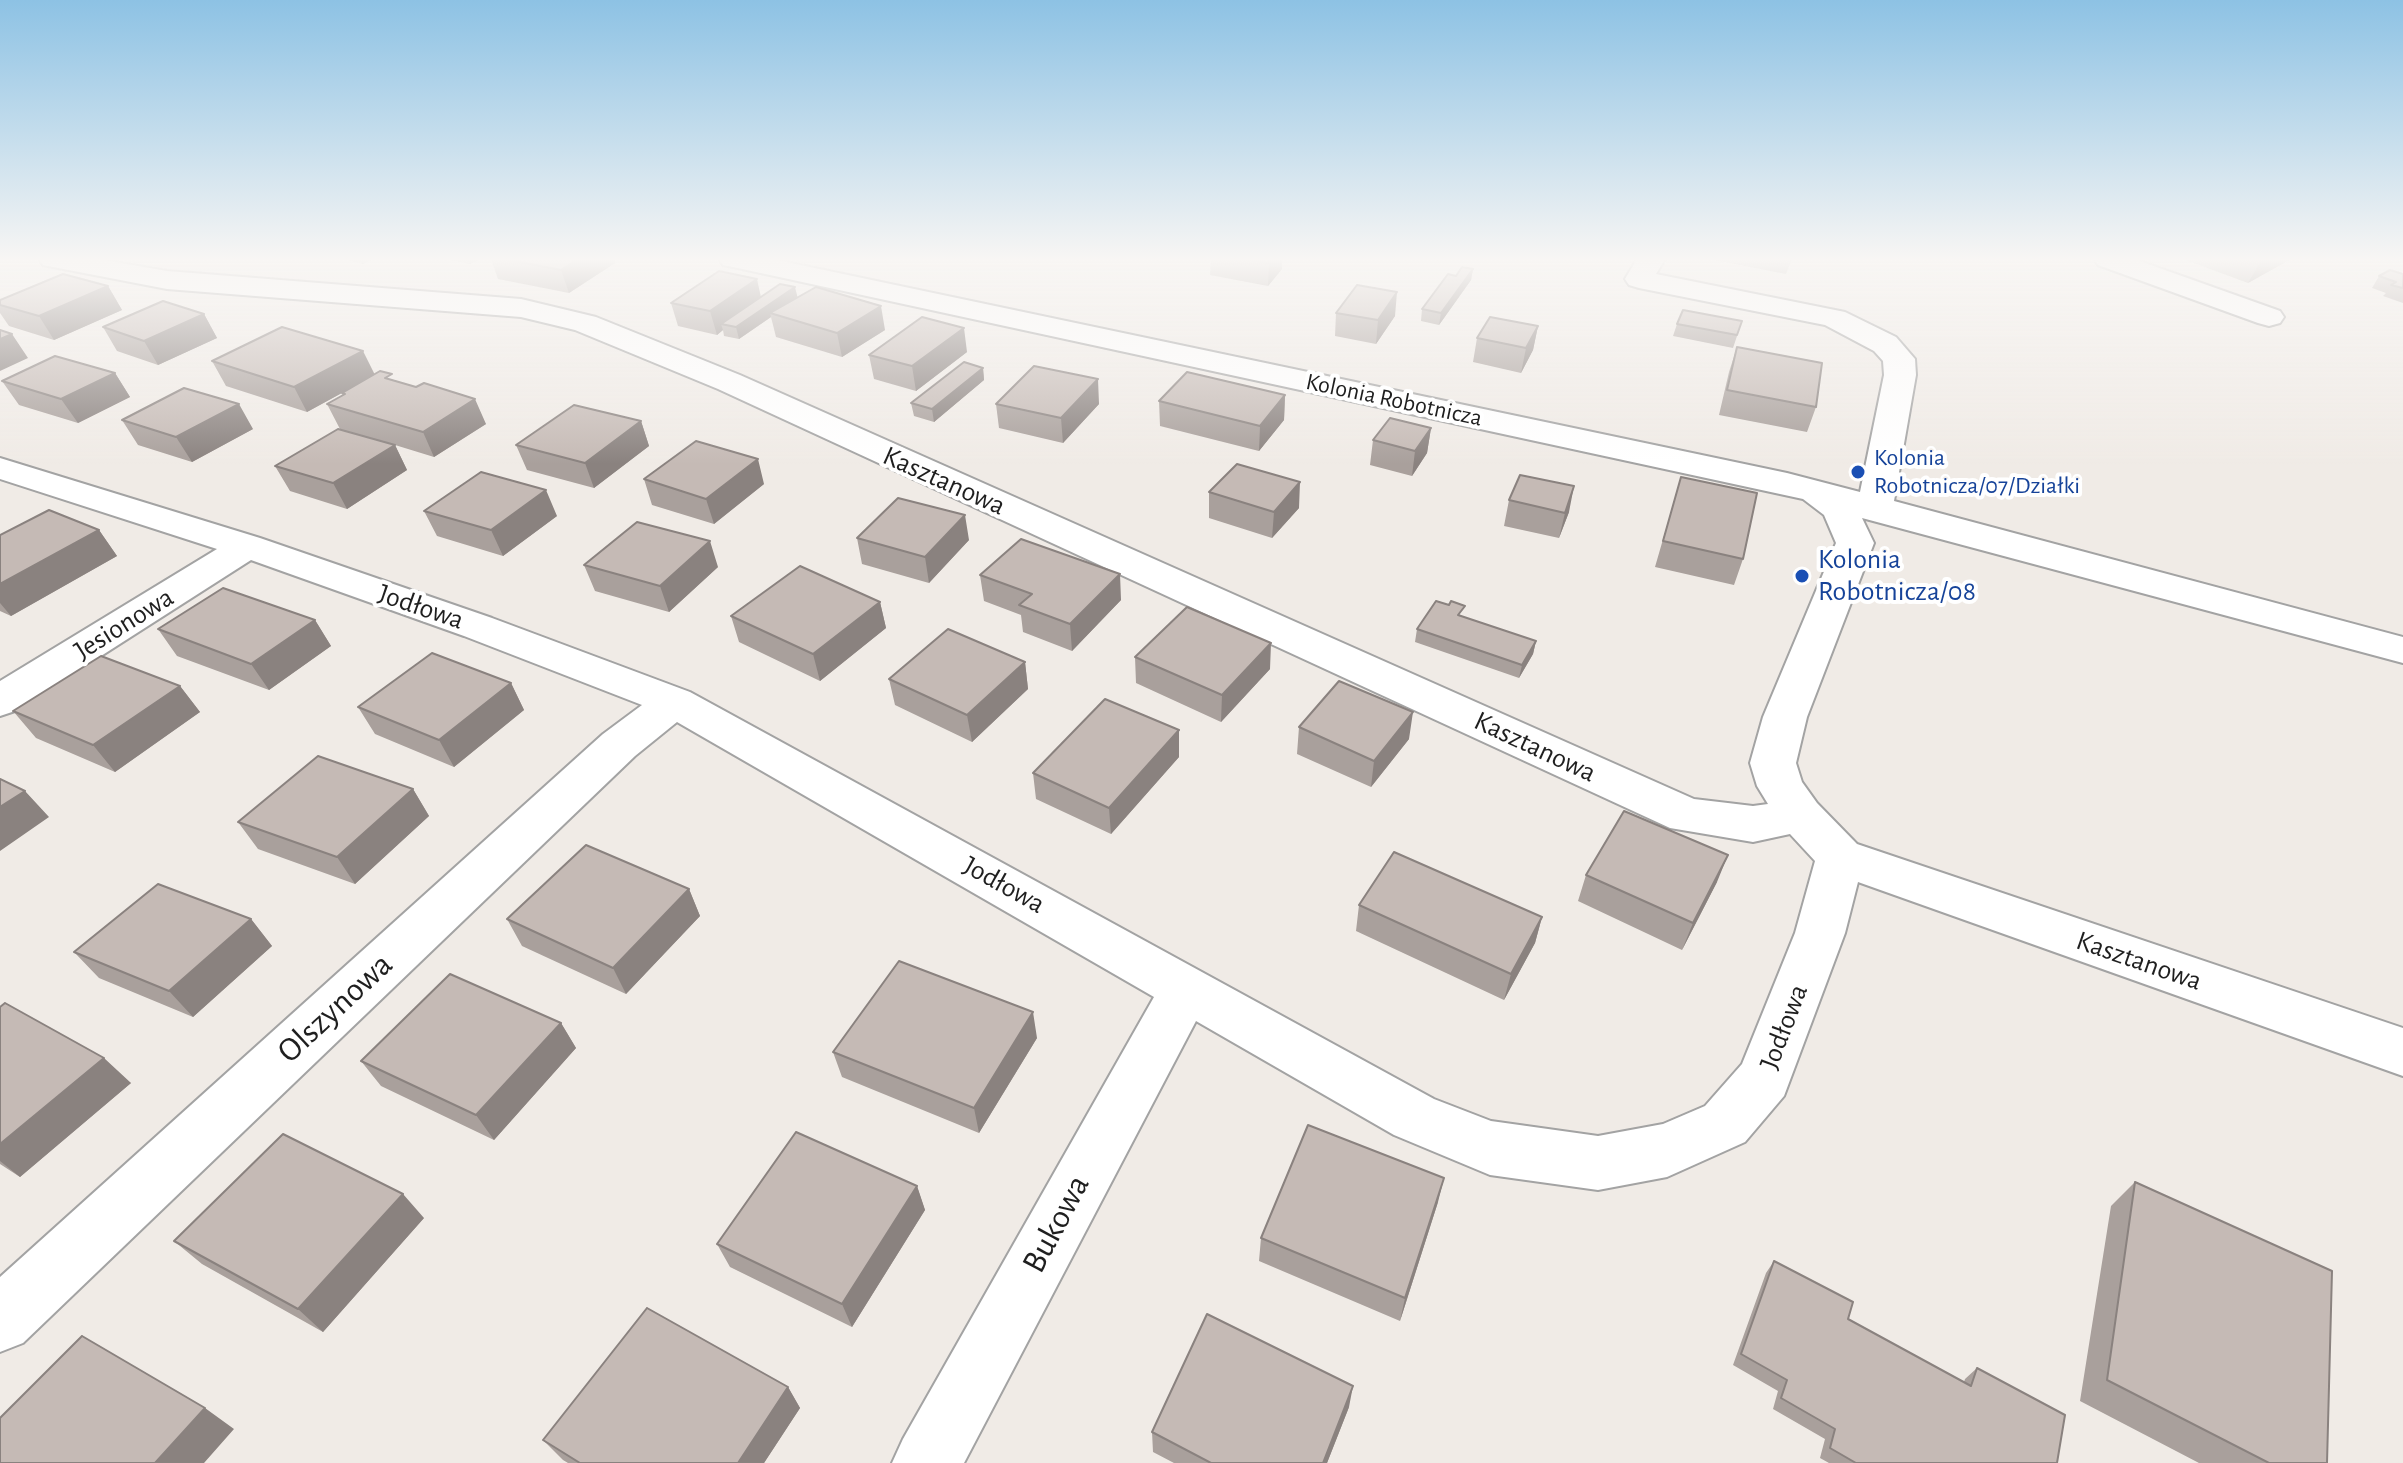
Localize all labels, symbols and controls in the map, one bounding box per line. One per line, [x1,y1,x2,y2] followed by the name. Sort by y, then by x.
[1303,367,1485,433] street label: Kolonia Robotnicza
[878,439,1010,523] street label: Kasztanowa
[1874,444,2080,500] place label: Kolonia Robotnicza/07/Działki
[1849,463,1867,481] marker: Kolonia Robotnicza/07/Działki
[1818,543,1976,609] place label: Kolonia Robotnicza/08
[1793,567,1811,585] marker: Kolonia Robotnicza/08
[374,577,468,637] street label: Jodłowa
[68,580,180,668] street label: Jesionowa
[1469,704,1601,790] street label: Kasztanowa
[957,849,1051,921] street label: Jodłowa
[2072,924,2206,998] street label: Kasztanowa
[269,944,401,1072] street label: Olszynowa
[1752,980,1816,1074] street label: Jodłowa
[1013,1168,1099,1280] street label: Bukowa

